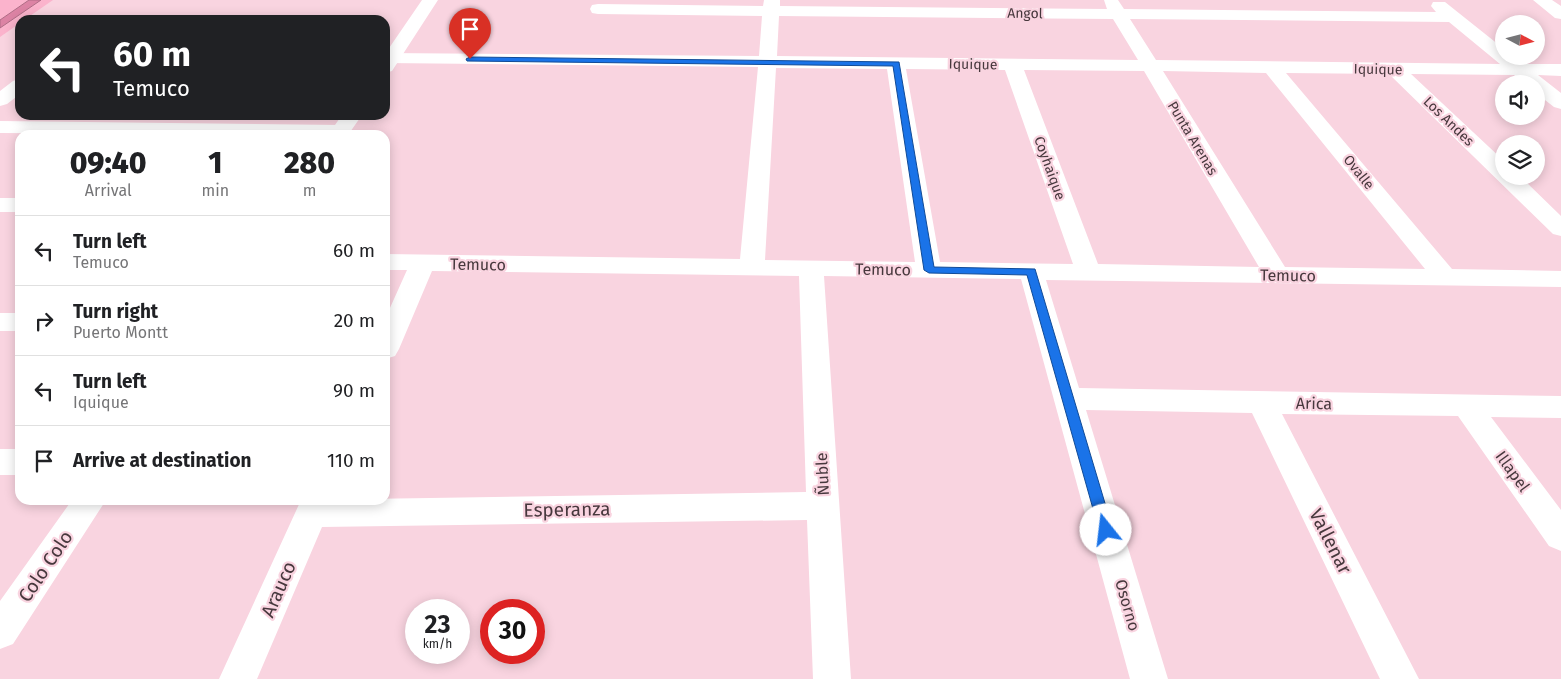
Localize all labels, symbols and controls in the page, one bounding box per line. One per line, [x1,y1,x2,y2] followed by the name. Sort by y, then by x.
[1007,5,1043,22] street label: Angol
[449,8,491,59] pin
[456,15,484,43] icon: arrive
[1495,15,1545,65] north arrow
[1495,15,1545,185] map controls
[113,33,191,75] text: 60 m
[30,35,95,100] icon: left
[948,56,998,73] street label: Iquique
[1353,61,1403,78] street label: Iquique
[113,75,190,102] text: Temuco
[1495,75,1545,125] button: sound
[1420,93,1478,150] street label: Los Andes
[1164,98,1222,179] street label: Punta Arenas
[1030,134,1069,202] street label: Coyhaique
[1495,135,1545,185] button: layers
[70,145,147,181] text: 09:40
[208,145,222,181] text: 1
[284,145,335,181] text: 280
[1340,152,1378,193] street label: Ovalle
[85,181,132,200] text: Arrival
[201,181,229,200] text: min
[303,181,316,200] text: m
[73,230,147,253] text: Turn left
[30,237,58,265] icon: left
[333,239,375,262] text: 60 m
[73,253,129,272] text: Temuco
[450,255,506,274] street label: Temuco
[855,260,911,279] street label: Temuco
[1260,266,1316,285] street label: Temuco
[73,300,158,323] text: Turn right
[30,307,58,335] icon: right
[334,309,375,332] text: 20 m
[73,323,168,342] text: Puerto Montt
[73,370,147,393] text: Turn left
[30,377,58,405] icon: left
[333,379,375,402] text: 90 m
[73,393,129,412] text: Iquique
[1296,394,1332,413] street label: Arica
[30,447,58,475] icon: arrive
[1491,447,1534,496] street label: Illapel
[73,449,252,472] text: Arrive at destination
[327,449,375,472] text: 110 m
[812,452,833,496] street label: Ñuble
[523,497,611,522] street label: Esperanza
[1079,503,1131,555] position arrow
[1304,505,1357,578] street label: Vallenar
[13,526,78,606] street label: Colo Colo
[256,558,301,621] street label: Arauco
[1111,577,1144,633] street label: Osorno
[480,599,545,664] speed limit sign: 30
[425,610,450,640] text: 23
[423,637,452,651] text: km/h

